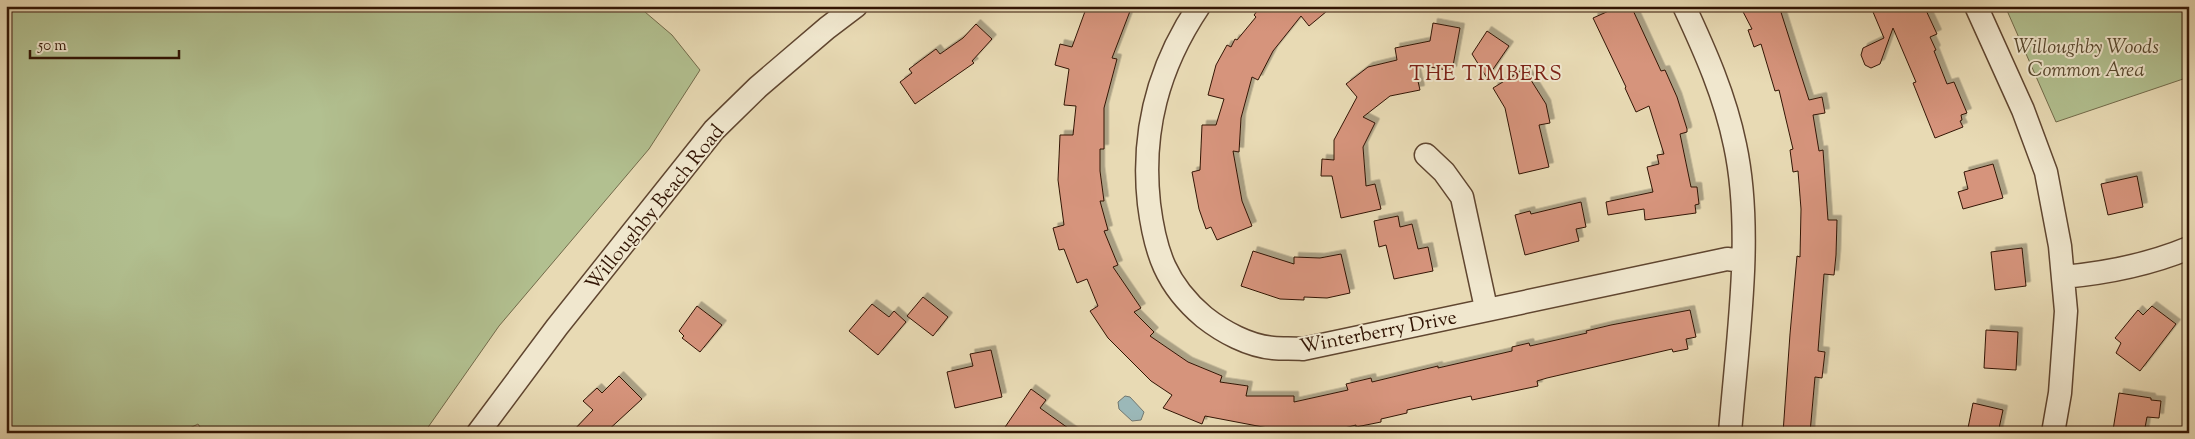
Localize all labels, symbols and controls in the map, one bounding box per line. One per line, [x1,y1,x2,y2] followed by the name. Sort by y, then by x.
[30,28,179,60] scale bar
[2013,34,2159,86] park label: Willoughby Woods Common Area
[37,36,67,57] text: 50 m
[1409,60,1563,90] district label: THE TIMBERS
[580,119,732,298] street label: Willoughby Beach Road
[1297,304,1459,363] street label: Winterberry Drive

